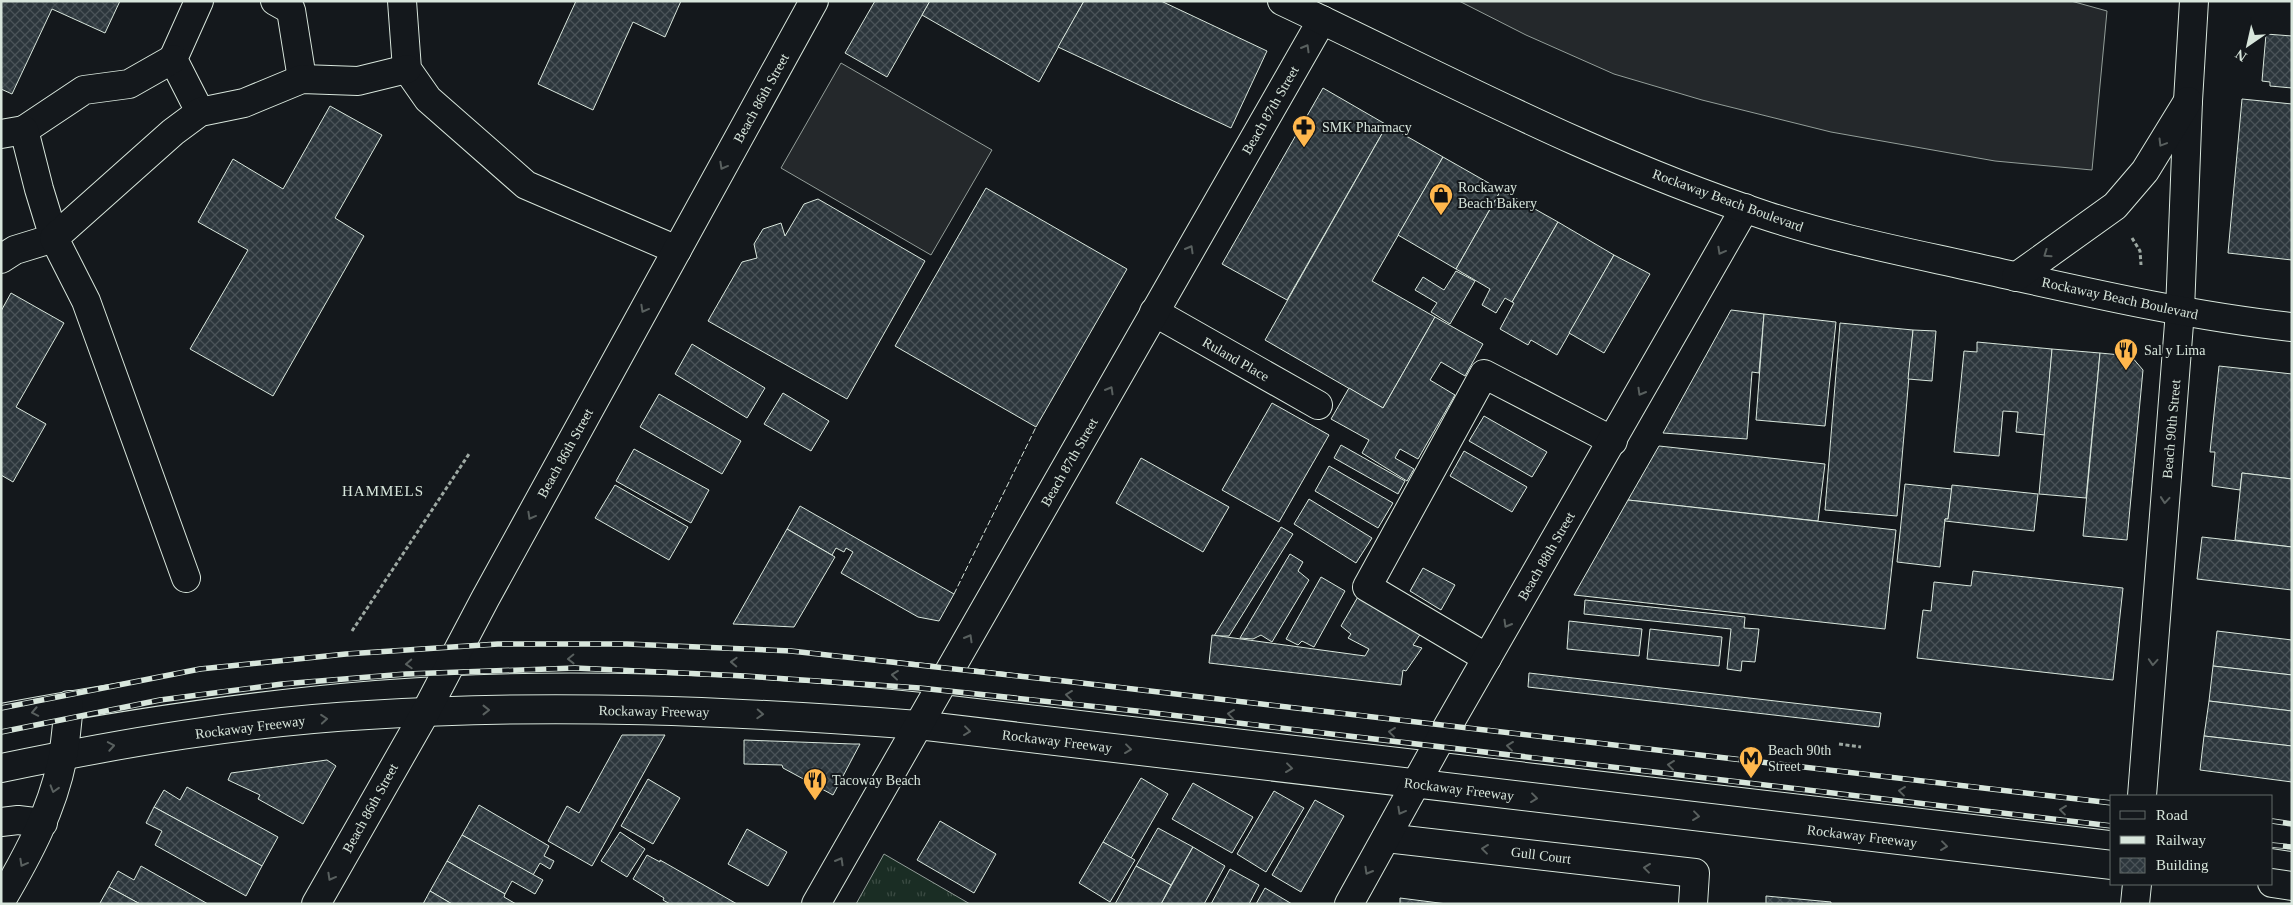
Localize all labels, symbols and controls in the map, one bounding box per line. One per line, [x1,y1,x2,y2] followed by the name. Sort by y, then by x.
[2223,20,2273,70] north arrow
[1300,44,1310,53] one-way arrow
[2233,46,2249,64] text: N
[731,51,792,145] street label: Beach 86th Street
[1239,63,1302,157] street label: Beach 87th Street
[1291,114,1317,148] pharmacy icon: SMK Pharmacy
[1322,120,1412,135] place label: SMK Pharmacy
[2159,138,2169,147] one-way arrow
[719,161,729,170] one-way arrow
[1650,166,1805,235] street label: Rockaway Beach Boulevard
[1458,180,1537,211] place label: Rockaway Beach Bakery
[1428,182,1454,216] shop icon: Rockaway Beach Bakery
[1184,246,1194,255] one-way arrow
[1718,246,1728,255] one-way arrow
[2044,249,2053,257] one-way arrow
[2040,275,2199,322] street label: Rockaway Beach Boulevard
[641,303,651,312] one-way arrow
[1200,334,1272,384] street label: Ruland Place
[2113,337,2139,371] restaurant icon: Sal y Lima
[2144,343,2206,358] place label: Sal y Lima
[2160,379,2183,479] street label: Beach 90th Street
[1103,387,1113,396] one-way arrow
[1637,387,1647,396] one-way arrow
[535,406,596,500] street label: Beach 86th Street
[1038,415,1101,509] street label: Beach 87th Street
[342,483,424,499] district label: HAMMELS
[2160,496,2171,504] one-way arrow
[1515,509,1578,603] street label: Beach 88th Street
[527,510,537,519] one-way arrow
[1503,618,1513,627] one-way arrow
[962,635,972,644] one-way arrow
[567,654,574,664] one-way arrow
[729,656,737,667] one-way arrow
[404,658,412,669] one-way arrow
[2147,658,2158,666] one-way arrow
[891,670,899,681] one-way arrow
[1065,690,1073,701] one-way arrow
[598,703,710,720] street label: Rockaway Freeway
[483,705,491,715] one-way arrow
[31,706,39,716] one-way arrow
[756,708,764,719] one-way arrow
[1226,709,1234,720] one-way arrow
[194,713,306,742] street label: Rockaway Freeway
[320,713,328,724] one-way arrow
[963,725,971,736] one-way arrow
[1001,727,1113,756] street label: Rockaway Freeway
[1388,727,1396,738] one-way arrow
[1505,741,1513,752] one-way arrow
[107,742,115,752] one-way arrow
[1124,743,1132,754] one-way arrow
[1768,743,1831,774] place label: Beach 90th Street
[1738,745,1764,779] metro station icon: Beach 90th Street
[1667,760,1675,771] one-way arrow
[340,761,401,855] street label: Beach 86th Street
[1286,762,1294,773] one-way arrow
[802,767,828,801] restaurant icon: Tacoway Beach
[832,773,921,788] place label: Tacoway Beach
[1403,775,1515,804] street label: Rockaway Freeway
[50,785,60,793] one-way arrow
[1898,786,1906,797] one-way arrow
[1531,792,1539,803] one-way arrow
[2110,795,2273,885] legend
[1398,805,1408,814] one-way arrow
[2059,805,2067,816] one-way arrow
[2156,807,2188,823] text: Road
[1692,810,1700,821] one-way arrow
[1806,822,1918,851] street label: Rockaway Freeway
[2156,832,2206,848] text: Railway
[1941,840,1949,851] one-way arrow
[1481,844,1489,855] one-way arrow
[1510,844,1572,867] street label: Gull Court
[20,857,30,866] one-way arrow
[2156,857,2209,873] text: Building
[834,858,844,867] one-way arrow
[1642,863,1650,874] one-way arrow
[1364,865,1374,874] one-way arrow
[328,871,338,880] one-way arrow

